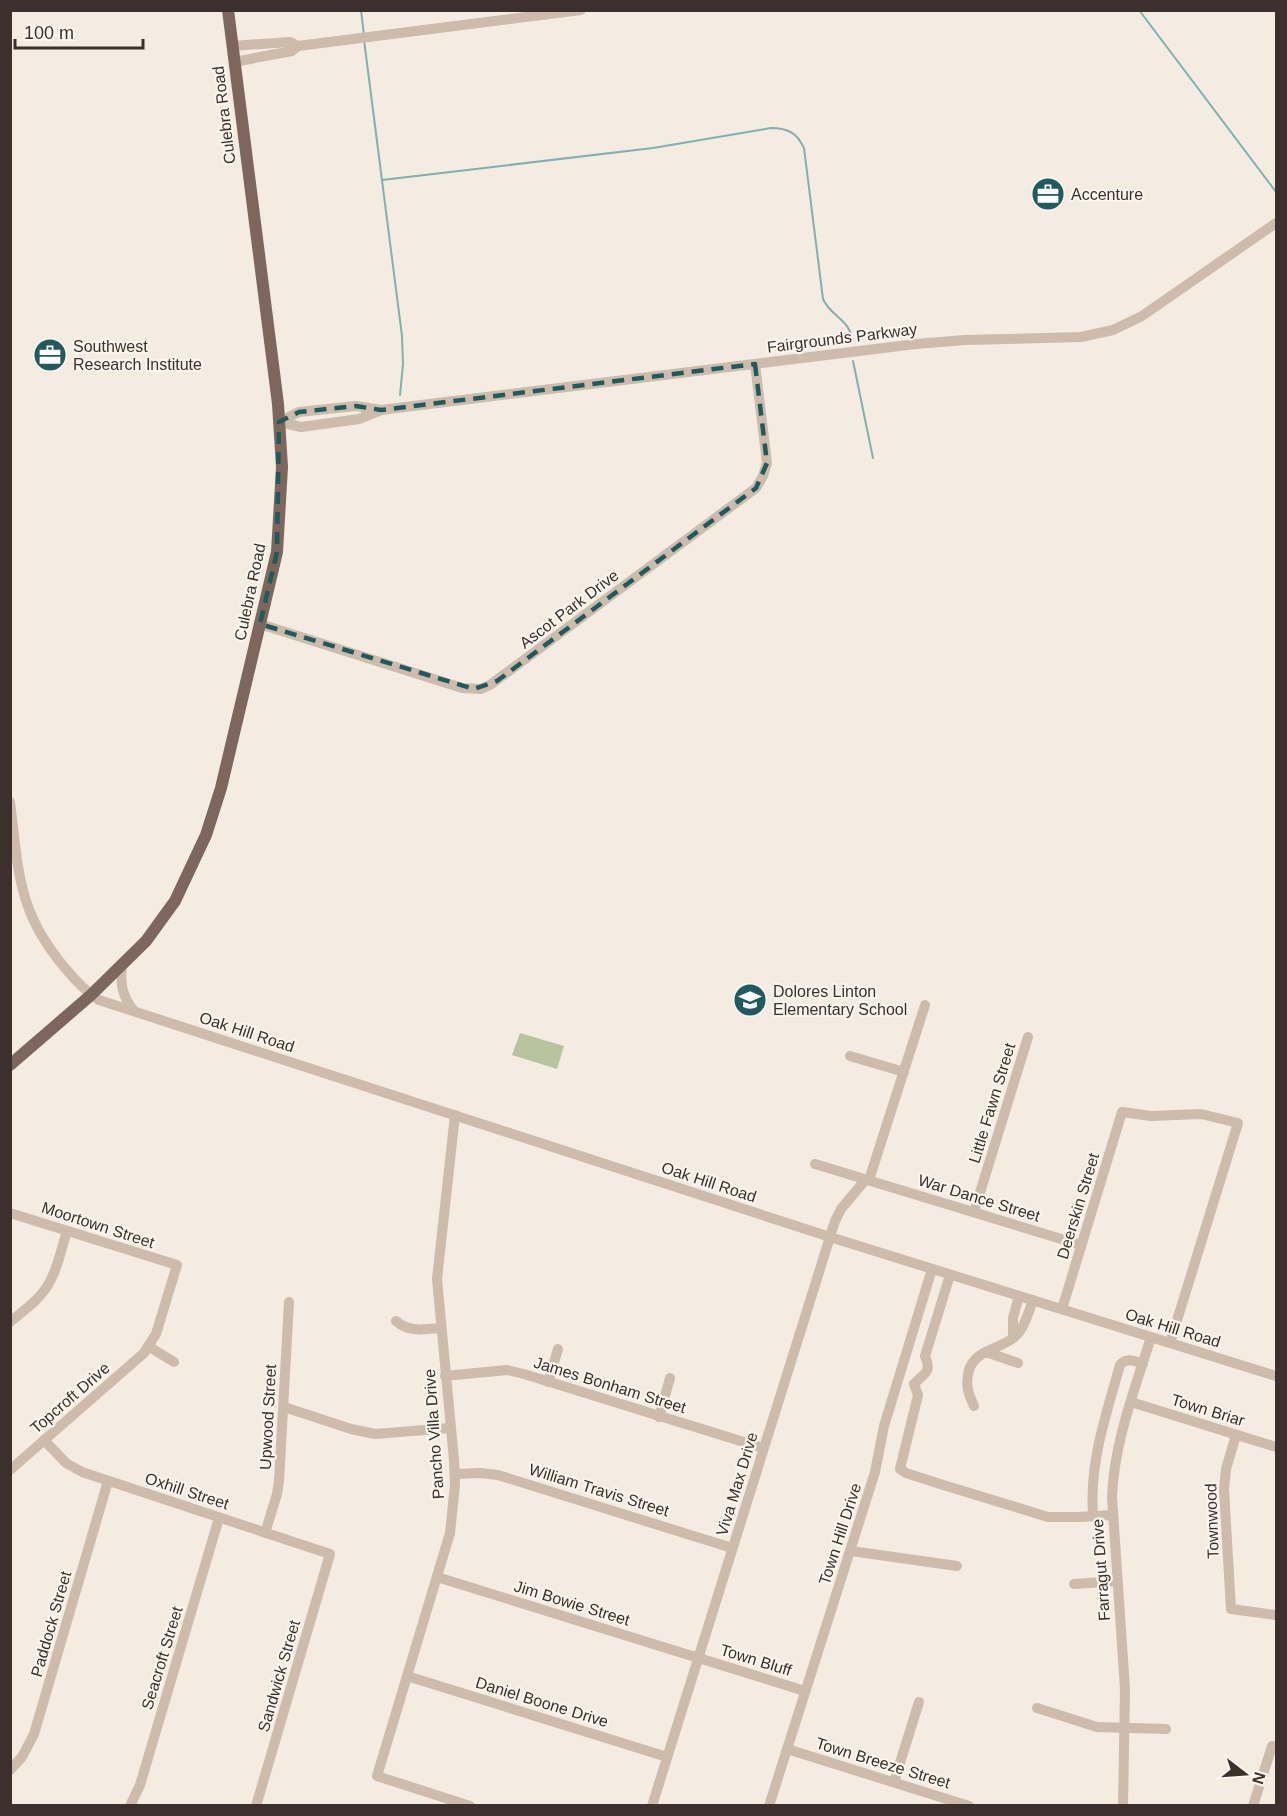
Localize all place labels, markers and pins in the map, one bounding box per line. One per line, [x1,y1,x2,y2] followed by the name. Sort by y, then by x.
[1030,176,1066,212] office icon: Accenture
[1071,186,1143,203] place label: Accenture
[32,337,68,373] office icon: Southwest Research Institute
[73,338,202,373] place label: Southwest Research Institute
[732,982,768,1018] school or university icon: Dolores Linton Elementary School
[773,983,907,1018] place label: Dolores Linton Elementary School

